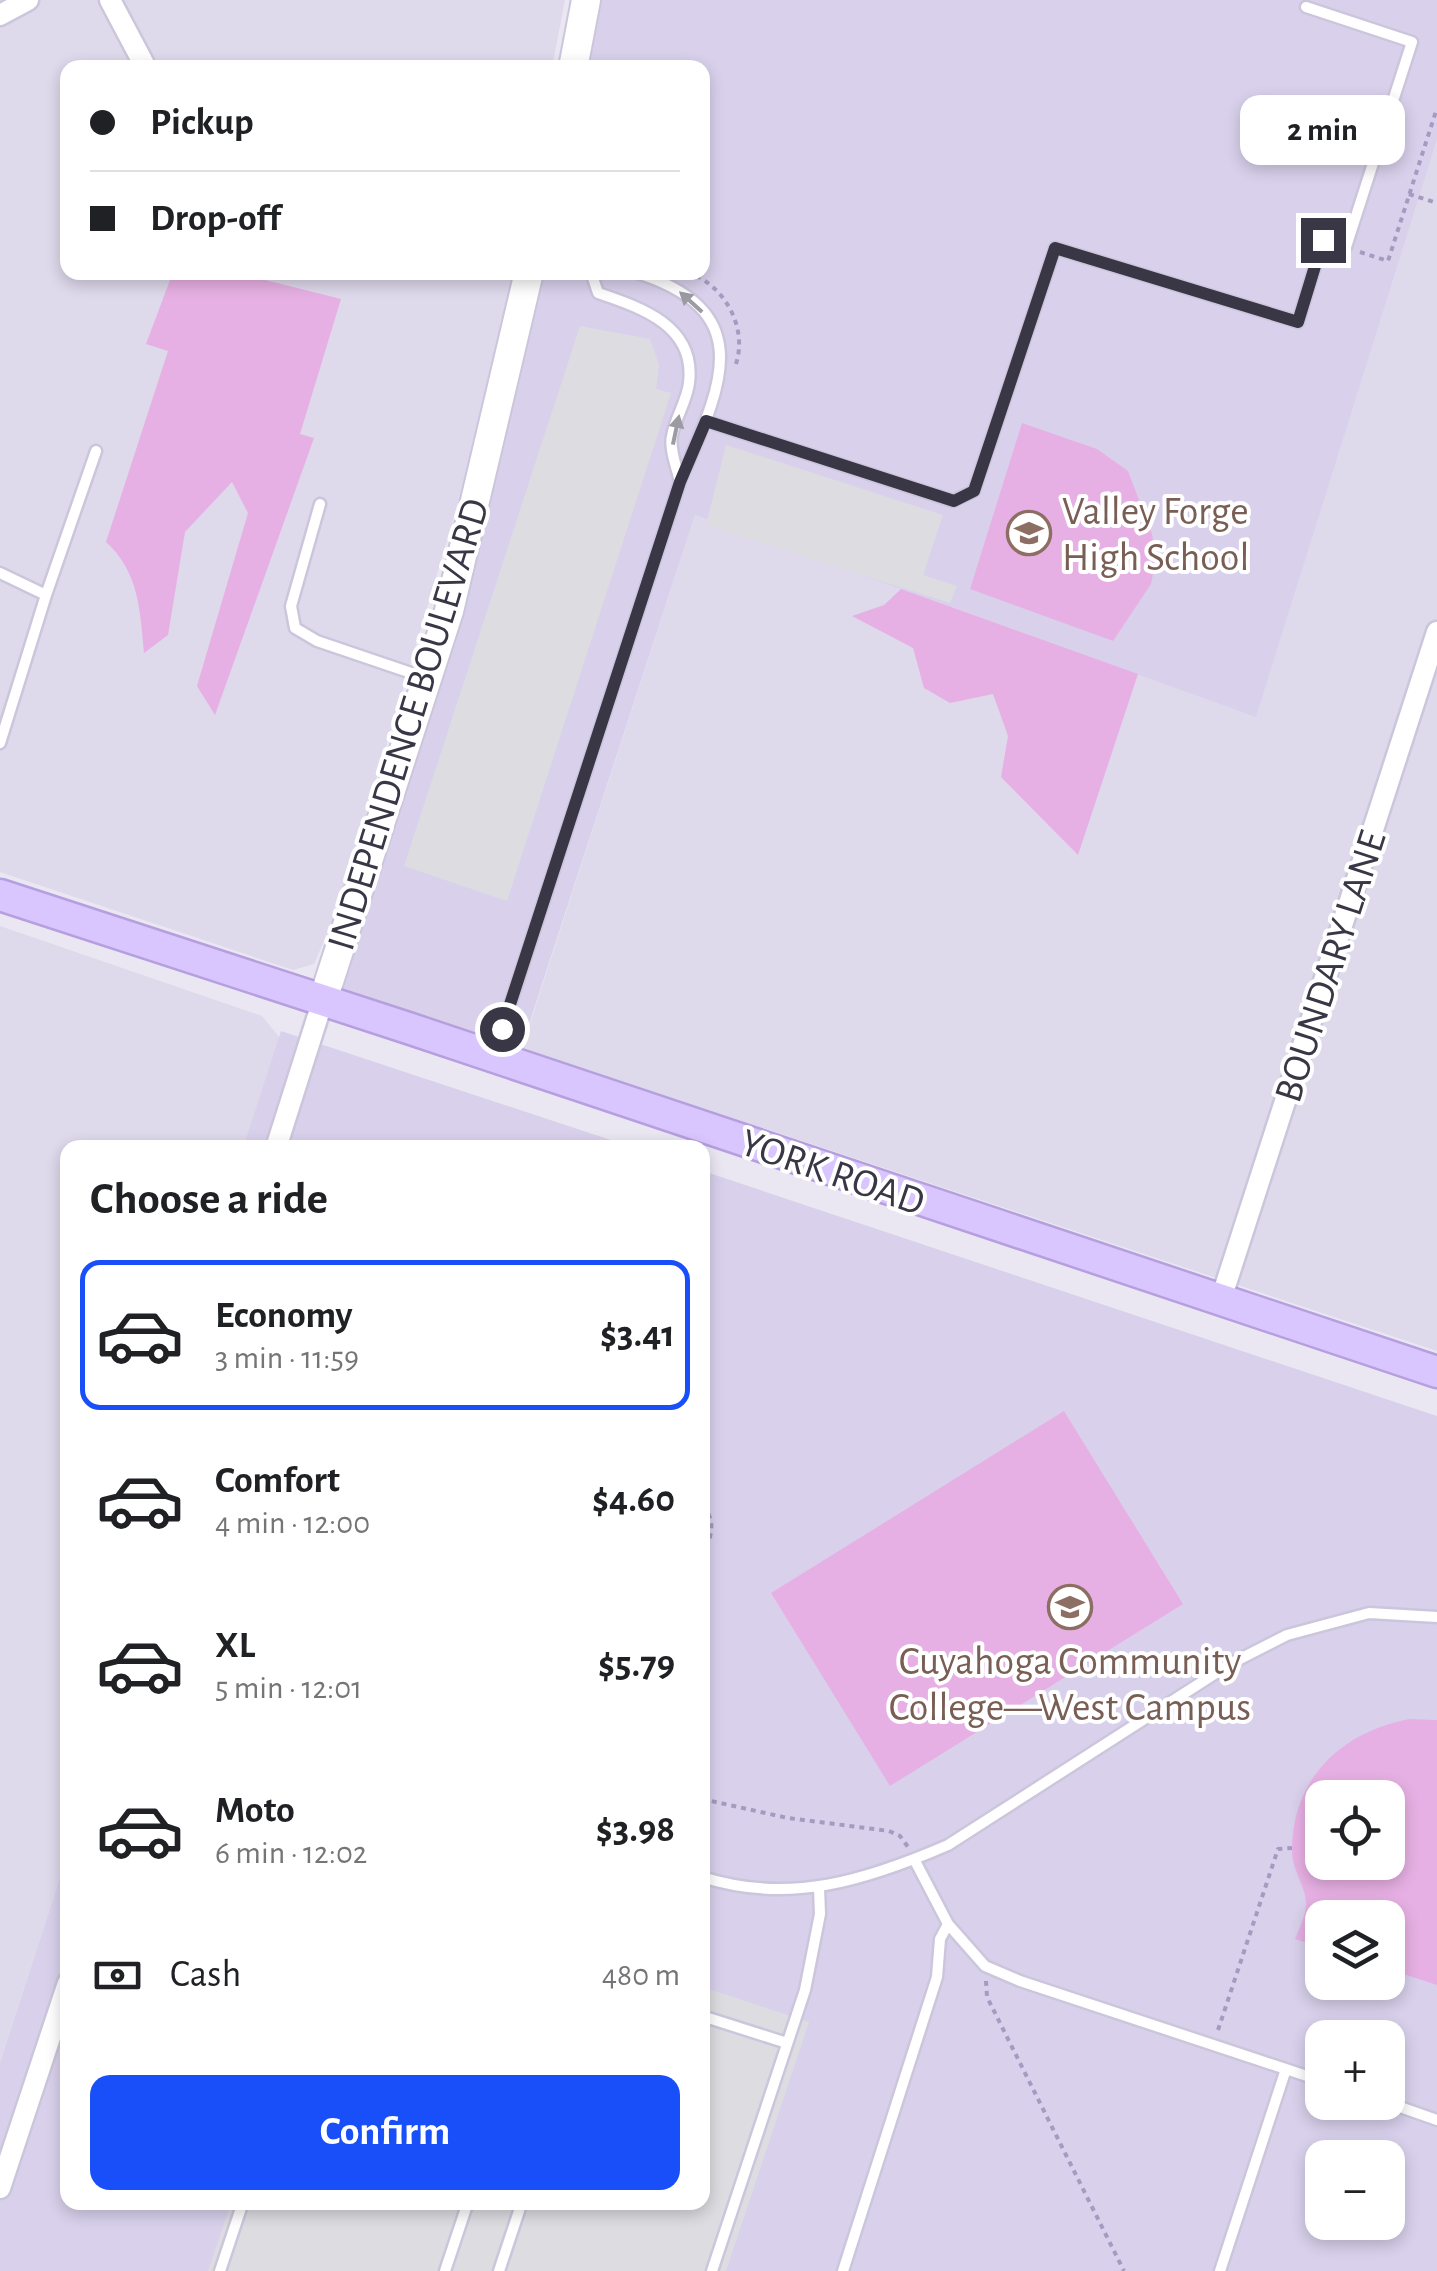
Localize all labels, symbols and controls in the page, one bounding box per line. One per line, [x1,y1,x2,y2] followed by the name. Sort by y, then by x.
[1240,95,1406,165] callout: 2 min
[150,104,254,142] text: Pickup
[1287,114,1358,146] text: 2 min
[150,200,281,238] text: Drop-off
[1301,218,1346,263] route end
[679,291,704,313] one-way arrow
[668,415,684,446] one-way arrow
[1062,492,1249,578] place label: Valley Forge High School
[321,494,497,955] street label: INDEPENDENCE BOULEVARD
[1006,510,1052,556] school or university icon: Valley Forge High School
[1268,826,1394,1107] street label: BOUNDARY LANE
[480,1007,525,1052] route start
[735,1123,929,1223] street label: YORK ROAD
[90,1177,328,1222] text: Choose a ride
[95,1290,185,1380] icon: car
[215,1297,353,1335] text: Economy
[600,1316,675,1354] text: $3.41
[215,1342,359,1374] text: 3 min · 11:59
[95,1455,185,1545] icon: car
[215,1462,340,1500] text: Comfort
[592,1481,675,1519] text: $4.60
[215,1507,370,1539] text: 4 min · 12:00
[1047,1584,1093,1630] school or university icon: Cuyahoga Community College—West Campus
[95,1620,185,1710] icon: car
[215,1627,255,1665] text: XL
[889,1642,1251,1728] place label: Cuyahoga Community College—West Campus
[598,1646,675,1684] text: $5.79
[215,1672,362,1704] text: 5 min · 12:01
[1305,1780,1405,2240] map controls
[1305,1780,1405,1880] button: locate
[95,1785,185,1875] icon: car
[215,1792,295,1830] text: Moto
[596,1811,675,1849] text: $3.98
[215,1837,367,1869] text: 6 min · 12:02
[1305,1900,1405,2000] button: layers
[90,1948,145,2003] icon: cash
[170,1956,241,1994] text: Cash
[602,1959,680,1991] text: 480 m
[1305,2020,1405,2120] button: +
[90,2075,680,2190] button: Confirm
[1305,2140,1405,2240] button: −

